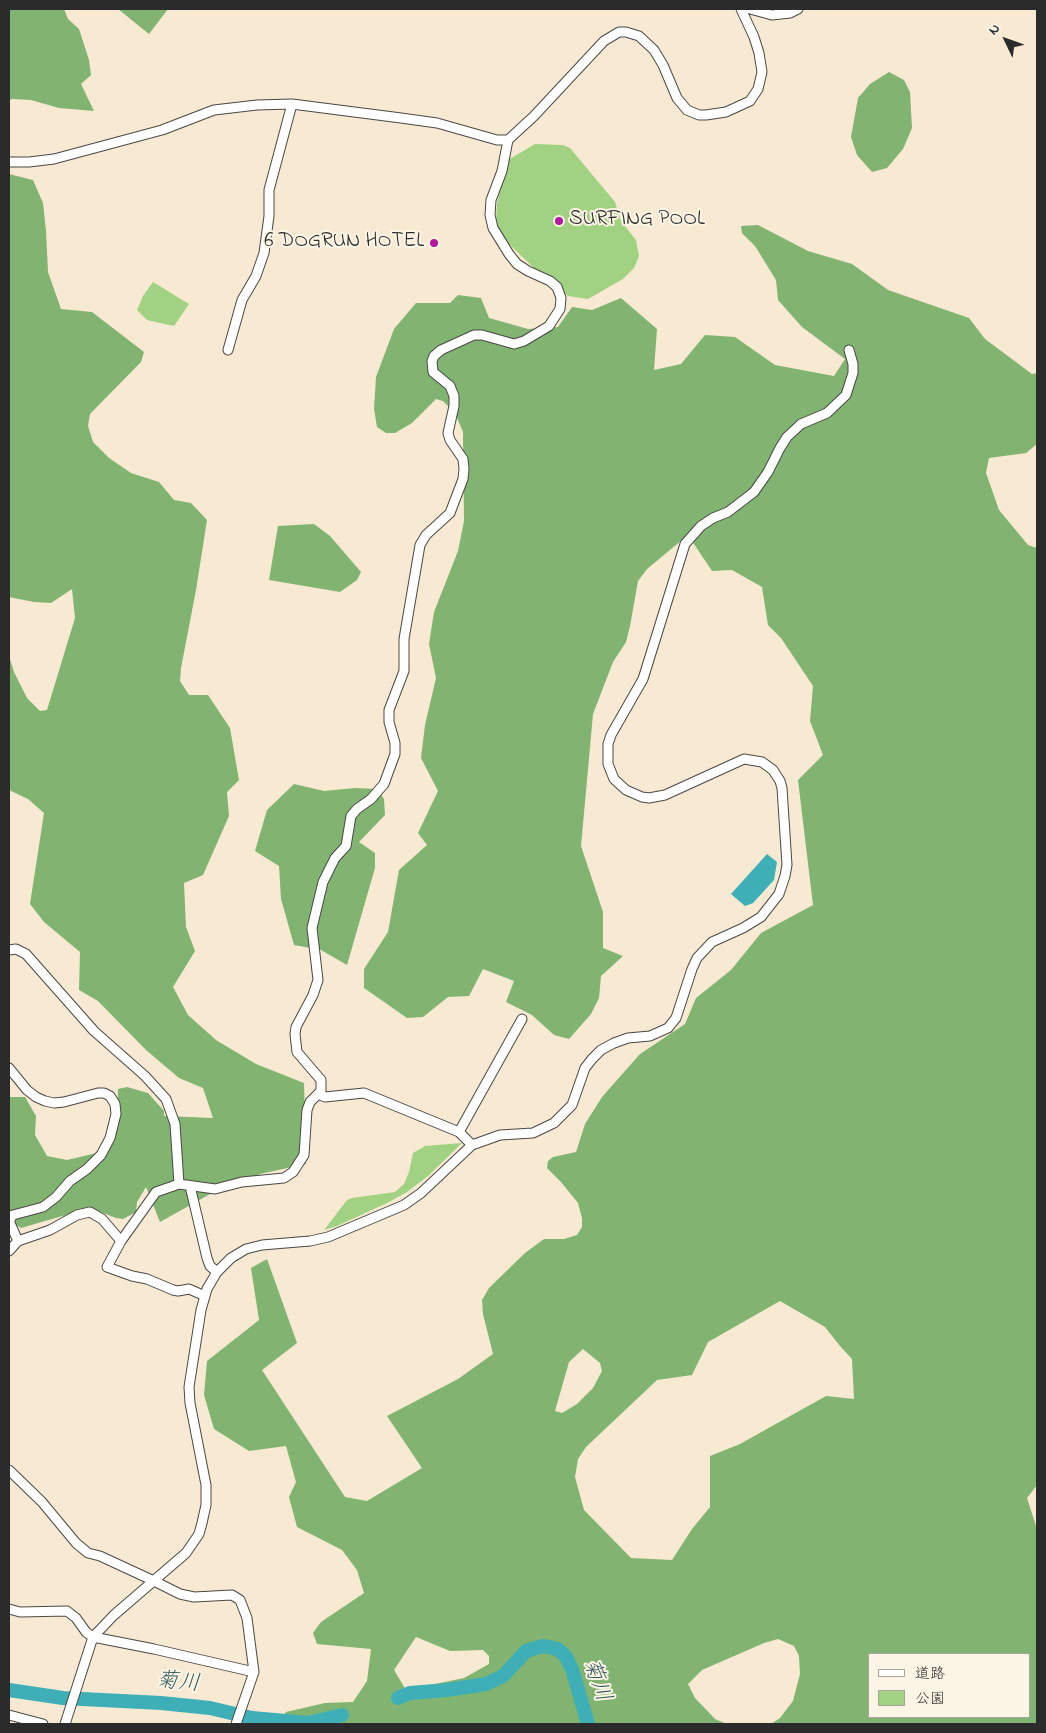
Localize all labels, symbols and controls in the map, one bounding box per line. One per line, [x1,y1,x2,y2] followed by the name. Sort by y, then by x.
[981,15,1031,65] north arrow
[984,19,1005,40] text: N
[569,208,705,234] place label: SURFING POOL
[553,215,565,227] marker: SURFING POOL
[264,230,424,256] place label: 6 DOGRUN HOTEL
[428,237,440,249] marker: 6 DOGRUN HOTEL
[868,1653,1031,1718] legend
[575,1656,615,1706] water label: 菊川
[915,1663,945,1685] text: 道路
[155,1669,201,1699] water label: 菊川
[915,1688,945,1710] text: 公園

